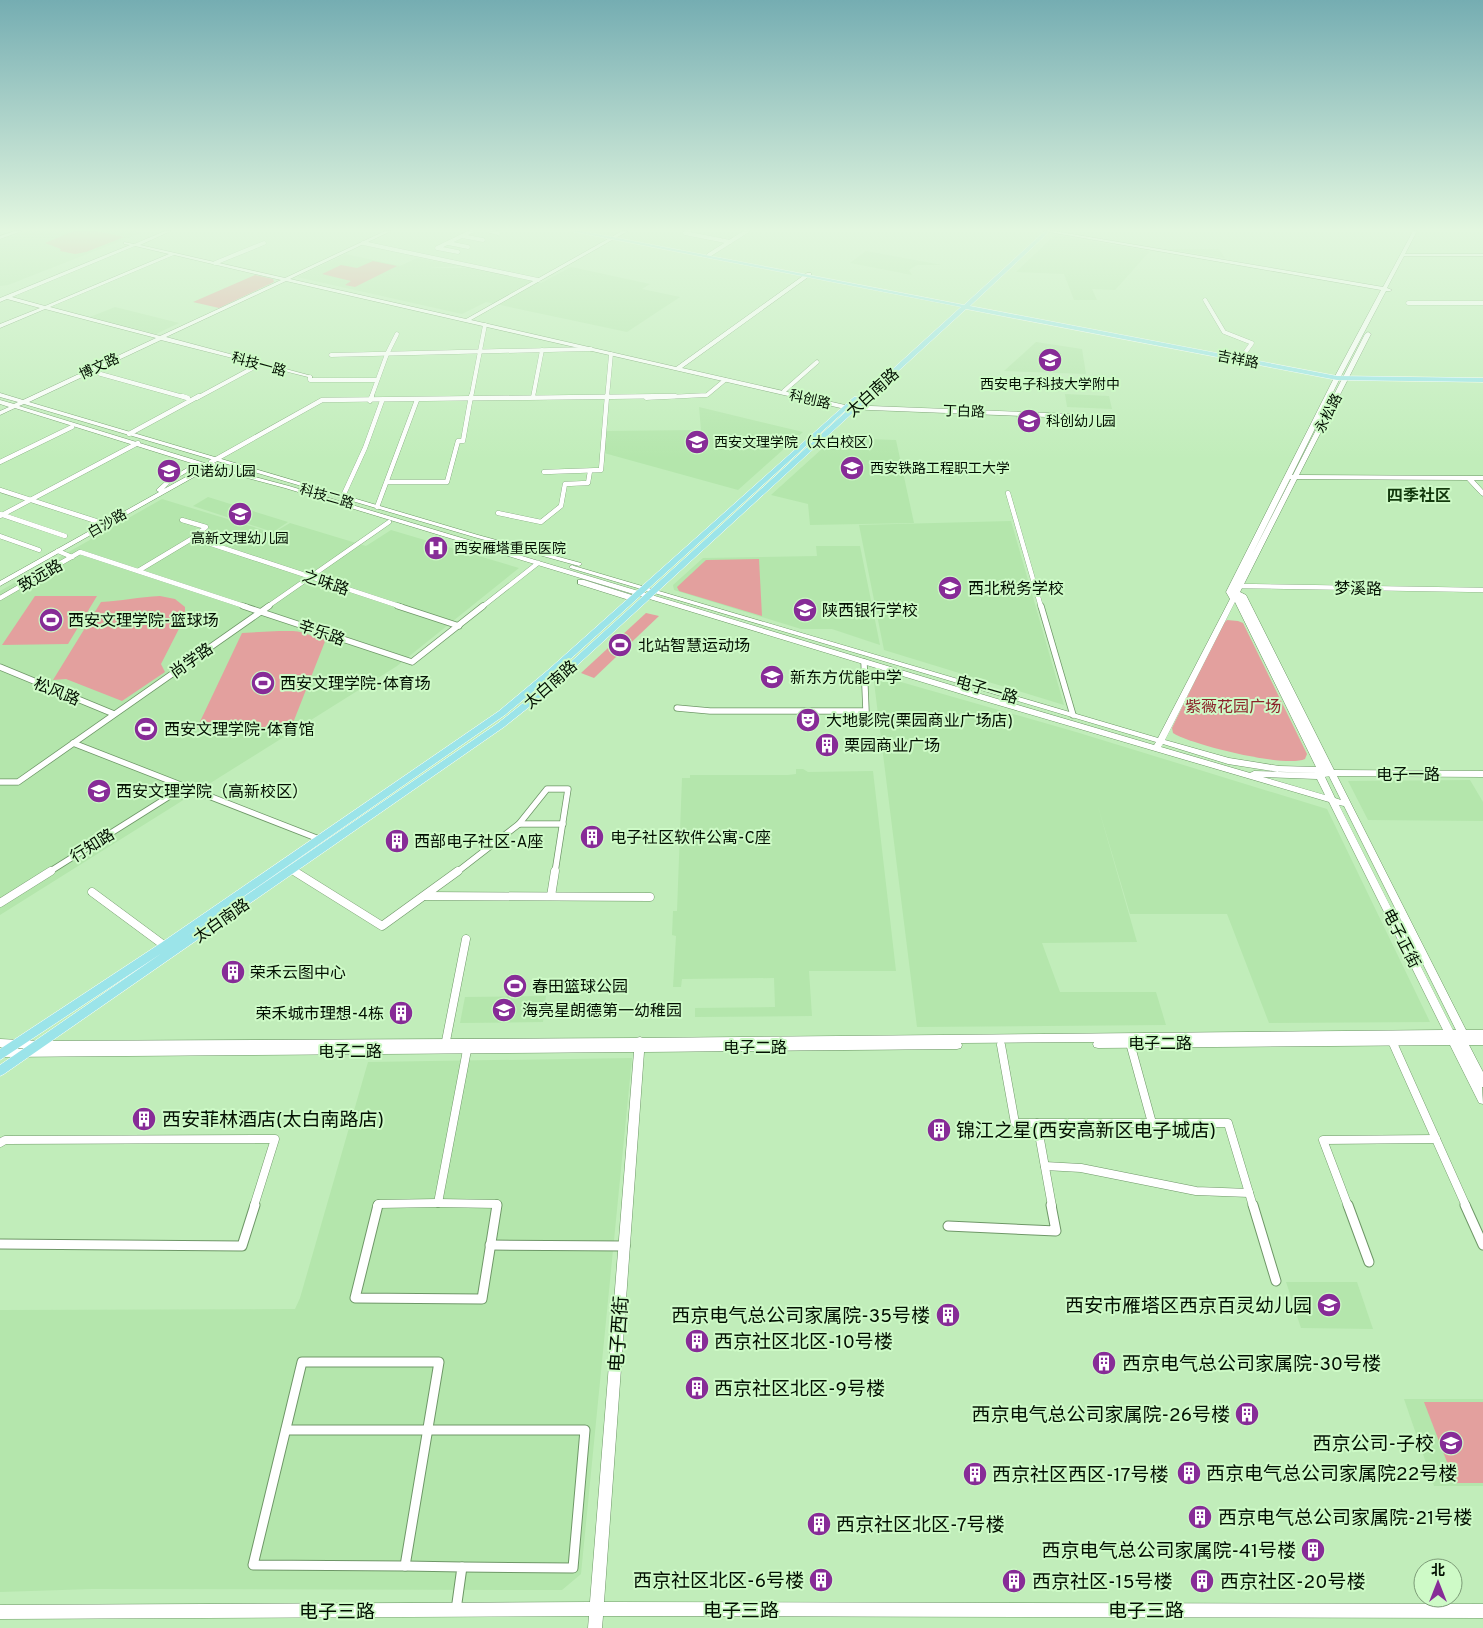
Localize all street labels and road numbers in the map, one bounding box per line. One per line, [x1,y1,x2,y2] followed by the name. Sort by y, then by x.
[1215,348,1260,373] street label: 吉祥路
[77,350,122,384] street label: 博文路
[229,350,288,381] street label: 科技一路
[843,365,904,422] street label: 太白南路
[787,386,832,413] street label: 科创路
[1312,391,1346,436] street label: 永松路
[943,403,985,422] street label: 丁白路
[297,482,356,513] street label: 科技二路
[85,506,130,542] street label: 白沙路
[15,555,67,597] street label: 致远路
[299,567,351,601] street label: 之味路
[1334,580,1382,600] street label: 梦溪路
[295,617,347,651] street label: 辛乐路
[167,640,218,684] street label: 尚学路
[521,657,582,714] street label: 太白南路
[953,672,1020,709] street label: 电子一路
[30,675,82,711] street label: 松风路
[1376,766,1440,786] street label: 电子一路
[67,825,119,868] street label: 行知路
[190,895,254,948] street label: 太白南路
[1377,906,1424,972] street label: 电子正街
[1128,1035,1192,1055] street label: 电子二路
[723,1039,787,1059] street label: 电子二路
[318,1043,382,1063] street label: 电子二路
[605,1295,635,1373] street label: 电子西街
[703,1600,779,1624] street label: 电子三路
[1108,1600,1184,1624] street label: 电子三路
[299,1601,375,1625] street label: 电子三路

